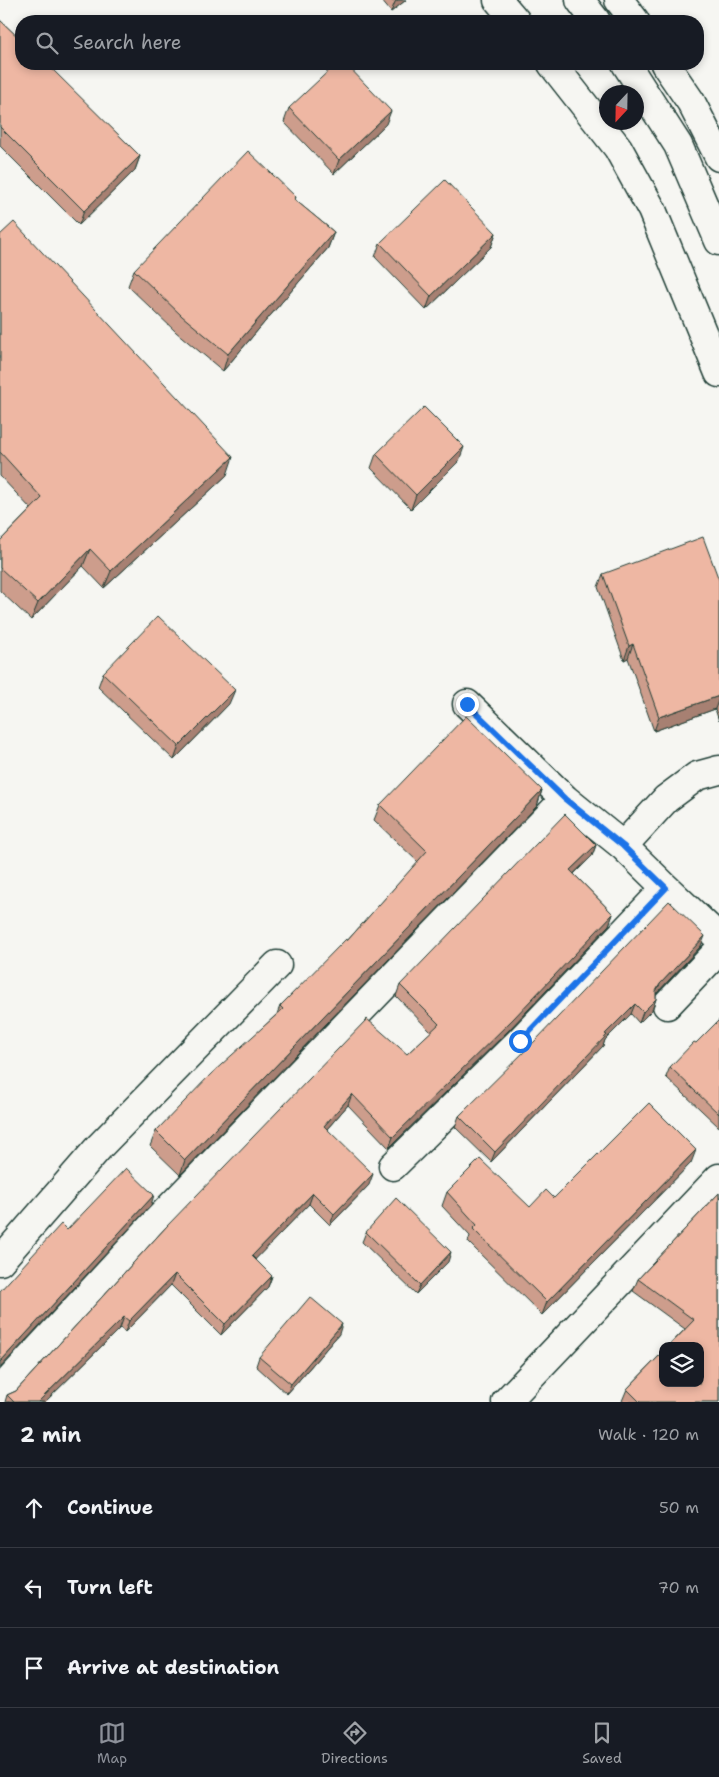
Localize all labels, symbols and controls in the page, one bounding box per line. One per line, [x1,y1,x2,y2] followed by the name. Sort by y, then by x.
[15,15,704,70] search box
[33,29,61,57] icon: search
[73,30,182,55] text: Search here
[599,85,644,130] north arrow
[456,693,479,716] route end
[509,1030,532,1053] route start
[659,1342,704,1387] map controls
[659,1342,704,1387] button: layers
[20,1421,81,1449] text: 2 min
[598,1424,699,1445] text: Walk · 120 m
[20,1494,48,1522] icon: ahead
[67,1495,153,1520] text: Continue
[659,1497,699,1518] text: 50 m
[20,1574,48,1602] icon: left
[67,1575,153,1600] text: Turn left
[658,1577,699,1598] text: 70 m
[20,1654,48,1682] icon: arrive
[67,1655,279,1680] text: Arrive at destination
[97,1719,127,1767] tab: Map
[321,1719,388,1767] tab: Directions
[582,1719,622,1767] tab: Saved

